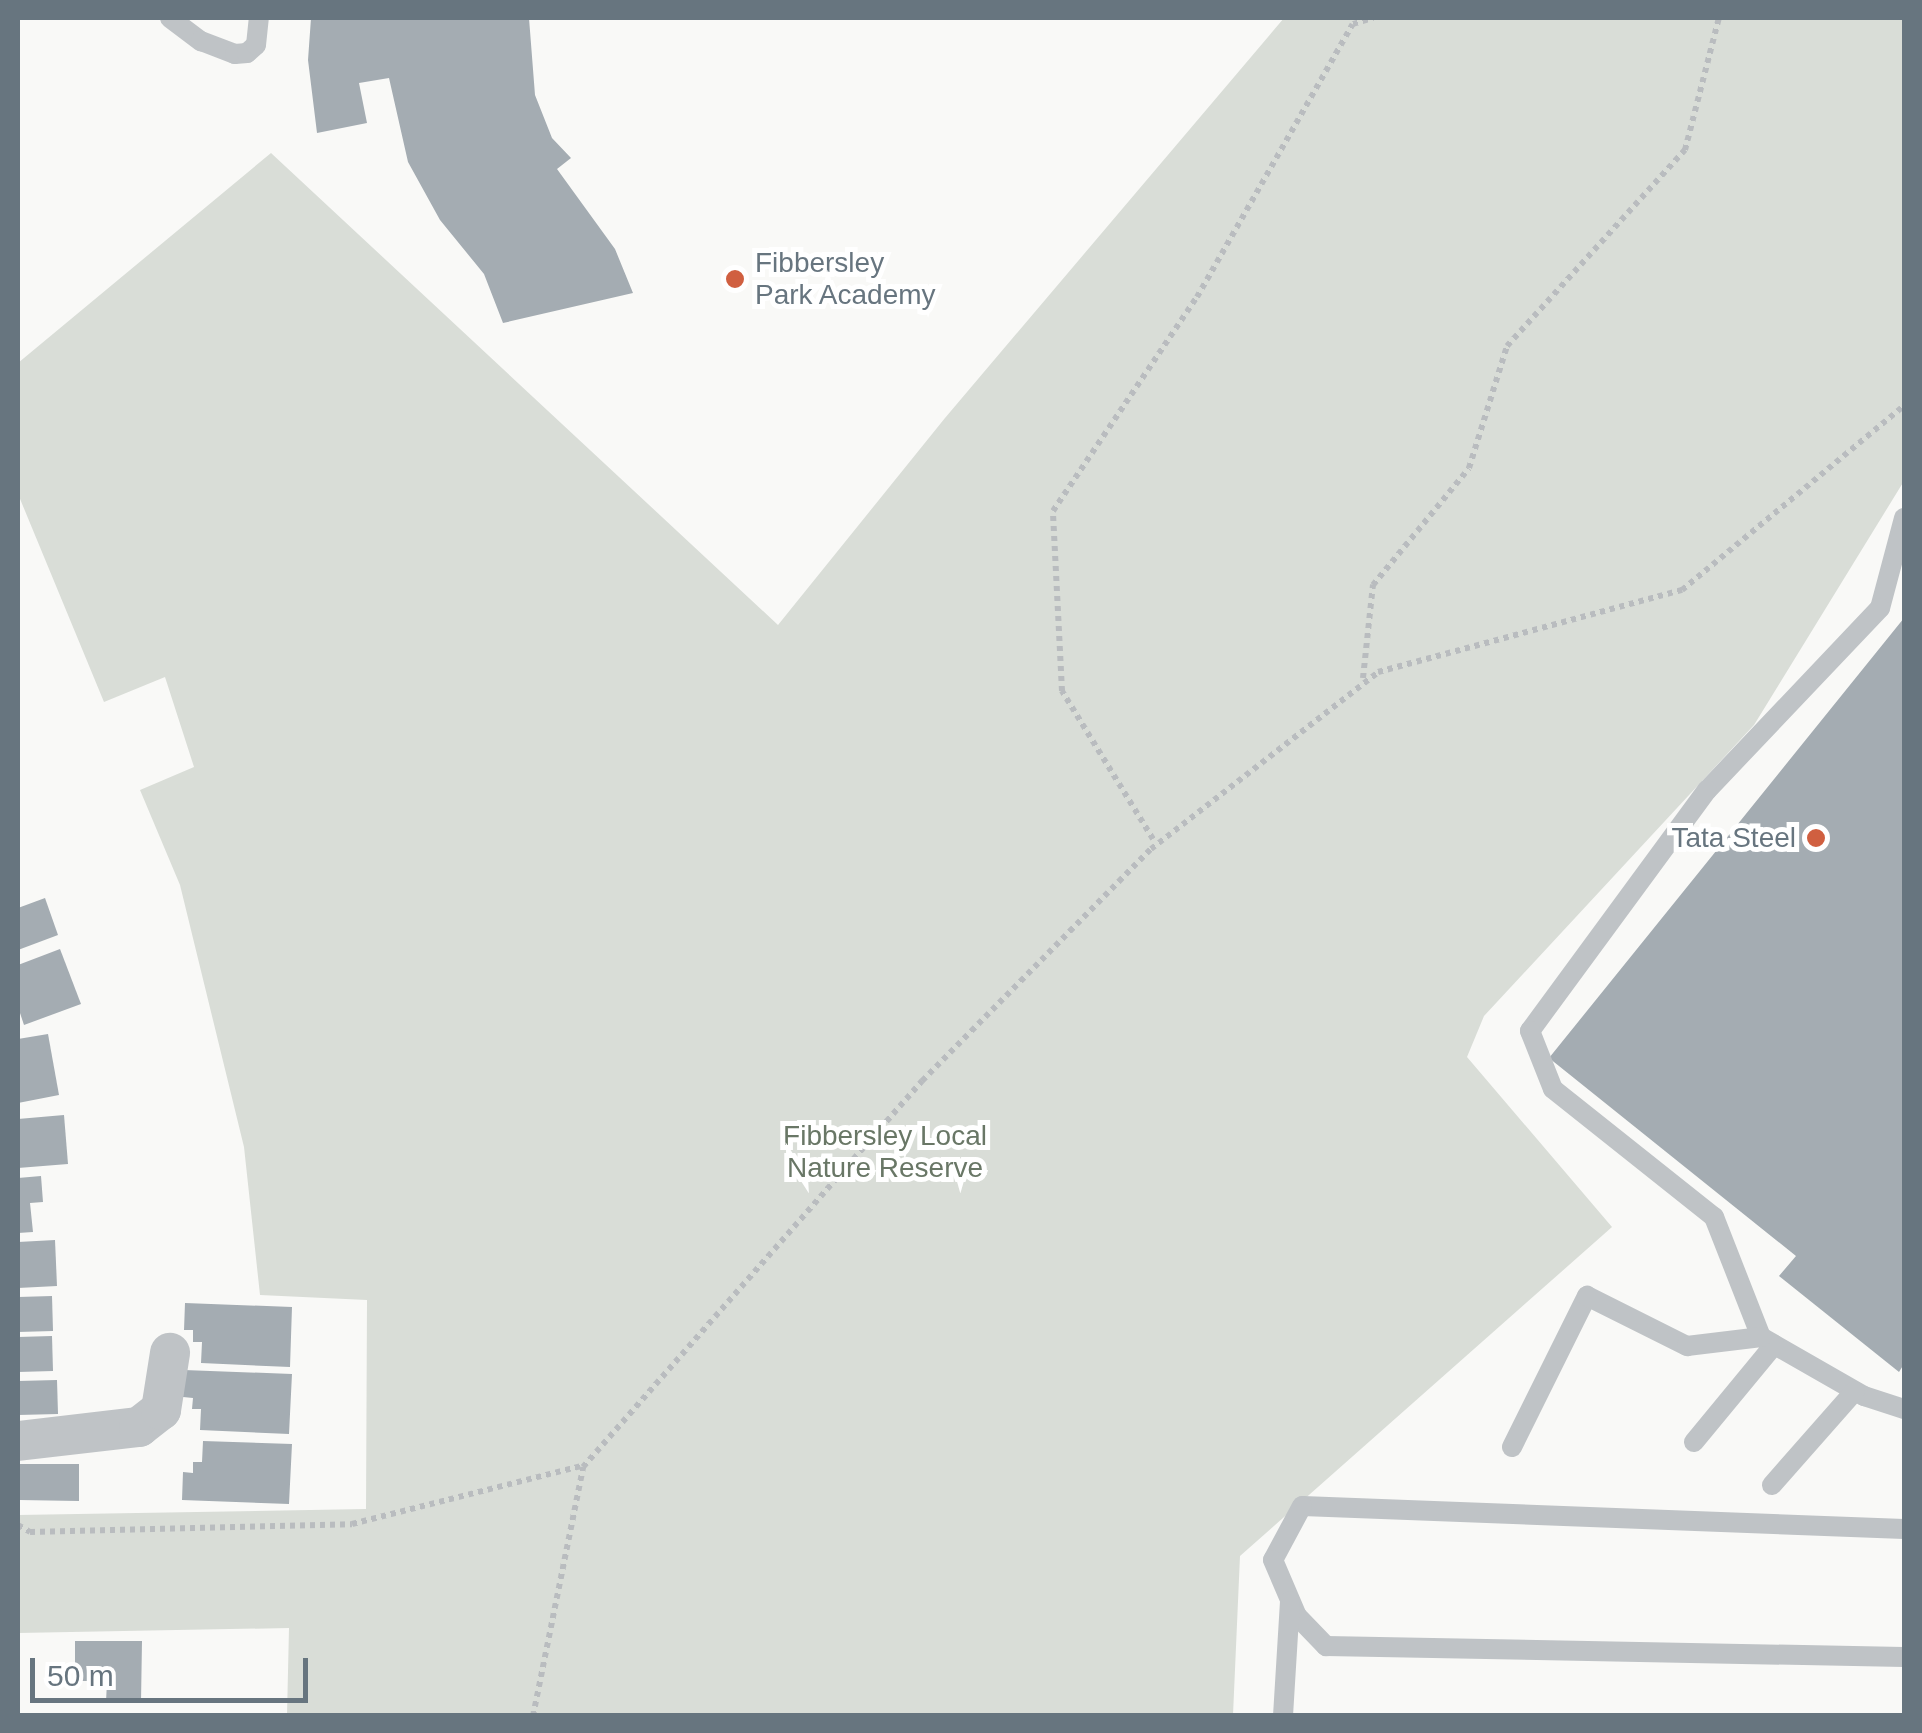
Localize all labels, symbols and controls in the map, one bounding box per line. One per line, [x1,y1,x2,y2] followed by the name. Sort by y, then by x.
[755,246,937,312] place label: Fibbersley Park Academy
[724,268,746,290] marker: Fibbersley Park Academy
[1671,821,1796,855] place label: Tata Steel
[1805,827,1827,849] marker: Tata Steel
[783,1119,987,1185] park label: Fibbersley Local Nature Reserve
[35,1638,312,1700] scale bar
[47,1659,114,1692] text: 50 m

